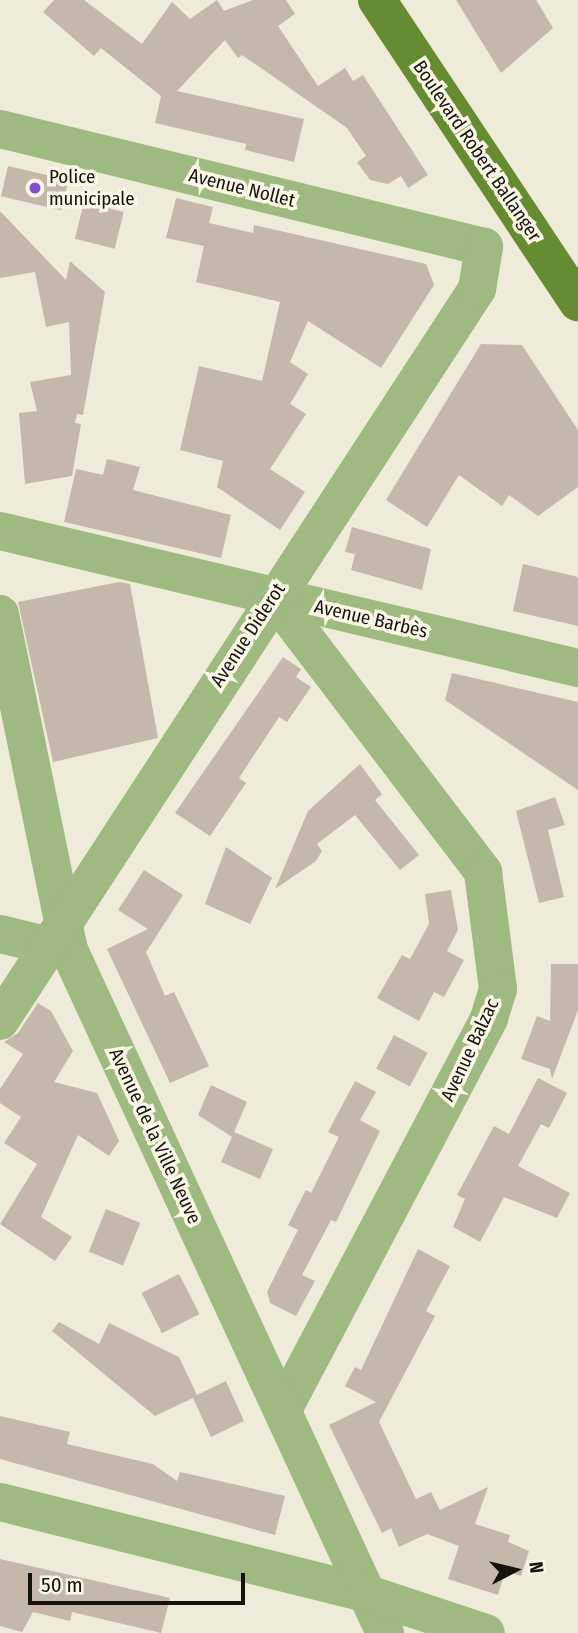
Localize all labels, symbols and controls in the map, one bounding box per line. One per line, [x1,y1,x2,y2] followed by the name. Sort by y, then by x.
[408,56,546,246] street label: Boulevard Robert Ballanger
[187,164,297,212] street label: Avenue Nollet
[49,166,135,210] place label: Police municipale
[27,180,43,196] marker: Police municipale
[206,579,290,691] street label: Avenue Diderot
[312,595,430,643] street label: Avenue Barbès
[436,995,504,1105] street label: Avenue Balzac
[104,1045,206,1227] street label: Avenue de la Ville Neuve
[480,1535,550,1605] north arrow
[32,1560,248,1604] scale bar
[524,1560,548,1574] text: N
[41,1572,83,1598] text: 50 m

